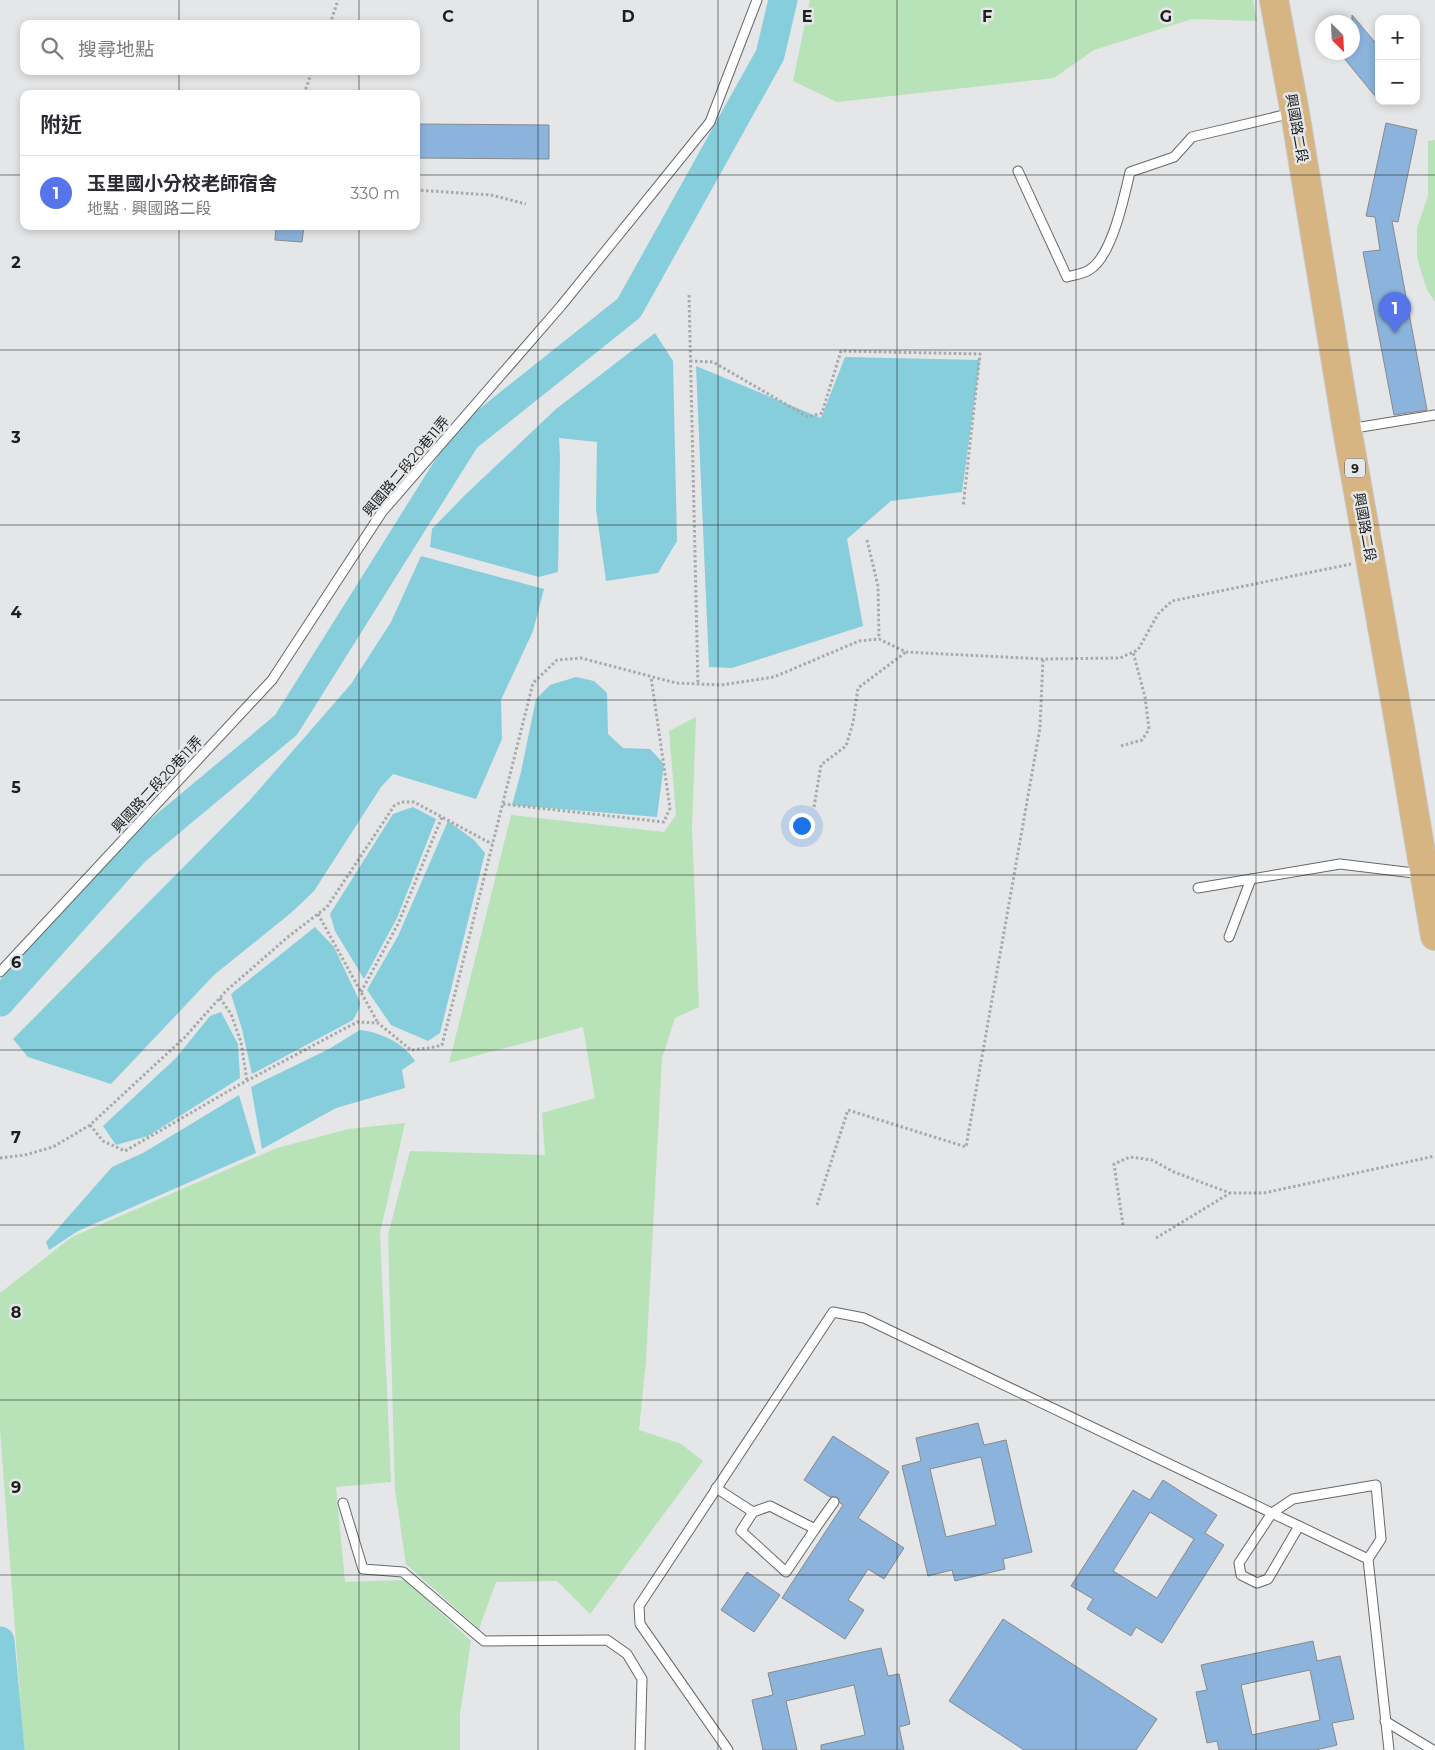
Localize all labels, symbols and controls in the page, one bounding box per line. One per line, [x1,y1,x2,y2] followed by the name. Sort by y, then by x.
[442,7,454,26] text: C
[621,7,635,26] text: D
[802,7,812,26] text: E
[982,7,992,26] text: F
[1160,7,1172,26] text: G
[1315,15,1360,60] north arrow
[1375,15,1420,105] map controls
[1375,15,1420,60] button: +
[20,20,420,75] search box
[38,34,66,62] icon: search
[78,38,154,61] text: 搜尋地點
[1375,60,1420,105] button: −
[1282,92,1312,164] street label: 興國路二段
[40,112,82,137] text: 附近
[87,172,277,195] text: 玉里國小分校老師宿舍
[53,184,59,203] text: 1
[350,184,400,203] text: 330 m
[87,199,211,218] text: 地點 · 興國路二段
[11,253,21,272] text: 2
[1379,292,1411,333] pin: 1
[359,412,453,520] street label: 興國路二段20巷11弄
[10,428,21,447] text: 3
[1345,458,1365,478] road number: 9
[1350,491,1380,563] street label: 興國路二段
[10,603,22,622] text: 4
[108,732,206,836] street label: 興國路二段20巷11弄
[11,778,21,797] text: 5
[789,813,815,839] your location
[11,953,21,972] text: 6
[11,1128,21,1147] text: 7
[11,1303,21,1322] text: 8
[11,1478,21,1497] text: 9

